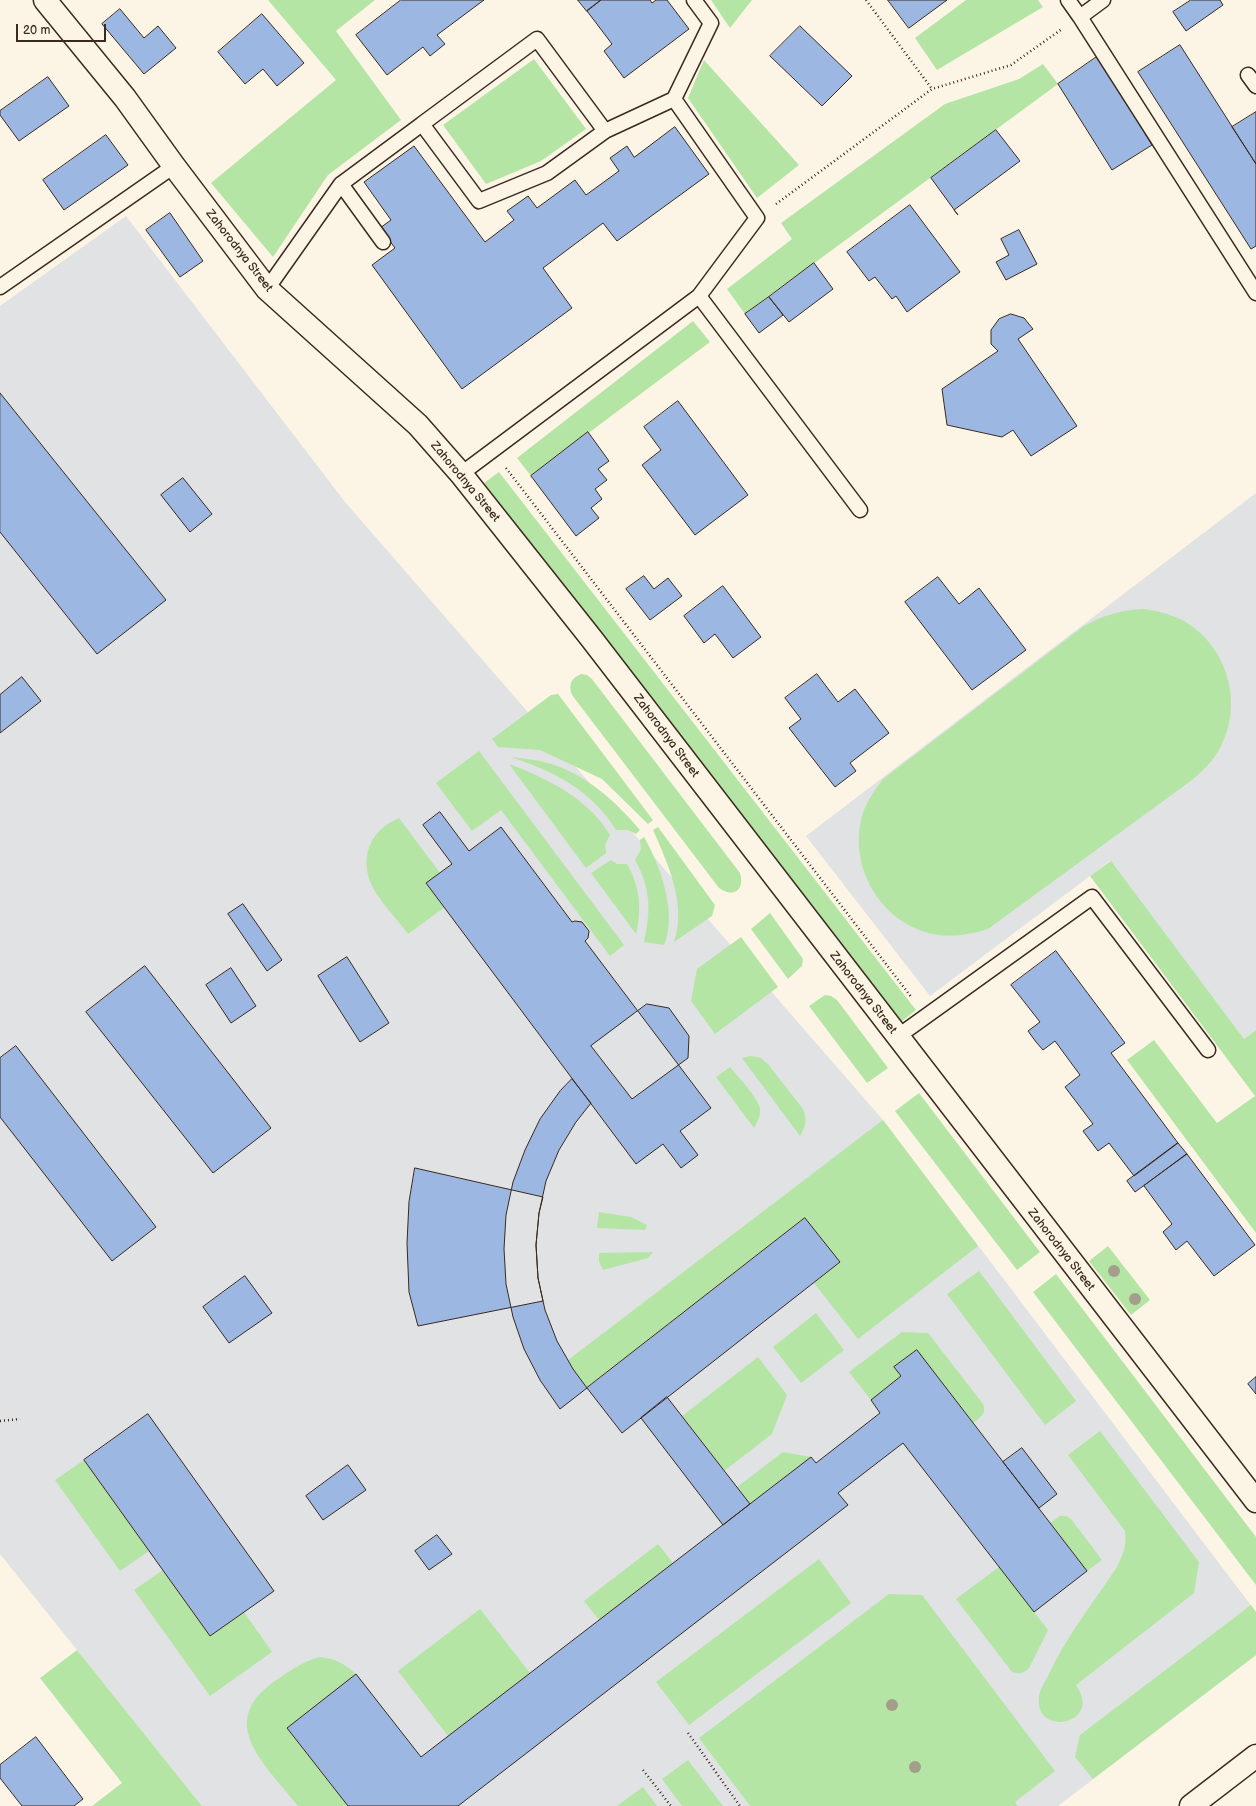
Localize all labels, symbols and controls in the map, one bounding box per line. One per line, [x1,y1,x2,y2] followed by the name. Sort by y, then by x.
[18,16,108,42] scale bar
[23,23,50,38] text: 20 m
[202,207,276,295] street label: Zahorodnya Street
[427,439,503,525] street label: Zahorodnya Street
[630,692,702,780] street label: Zahorodnya Street
[826,949,900,1037] street label: Zahorodnya Street
[1024,1206,1098,1294] street label: Zahorodnya Street

